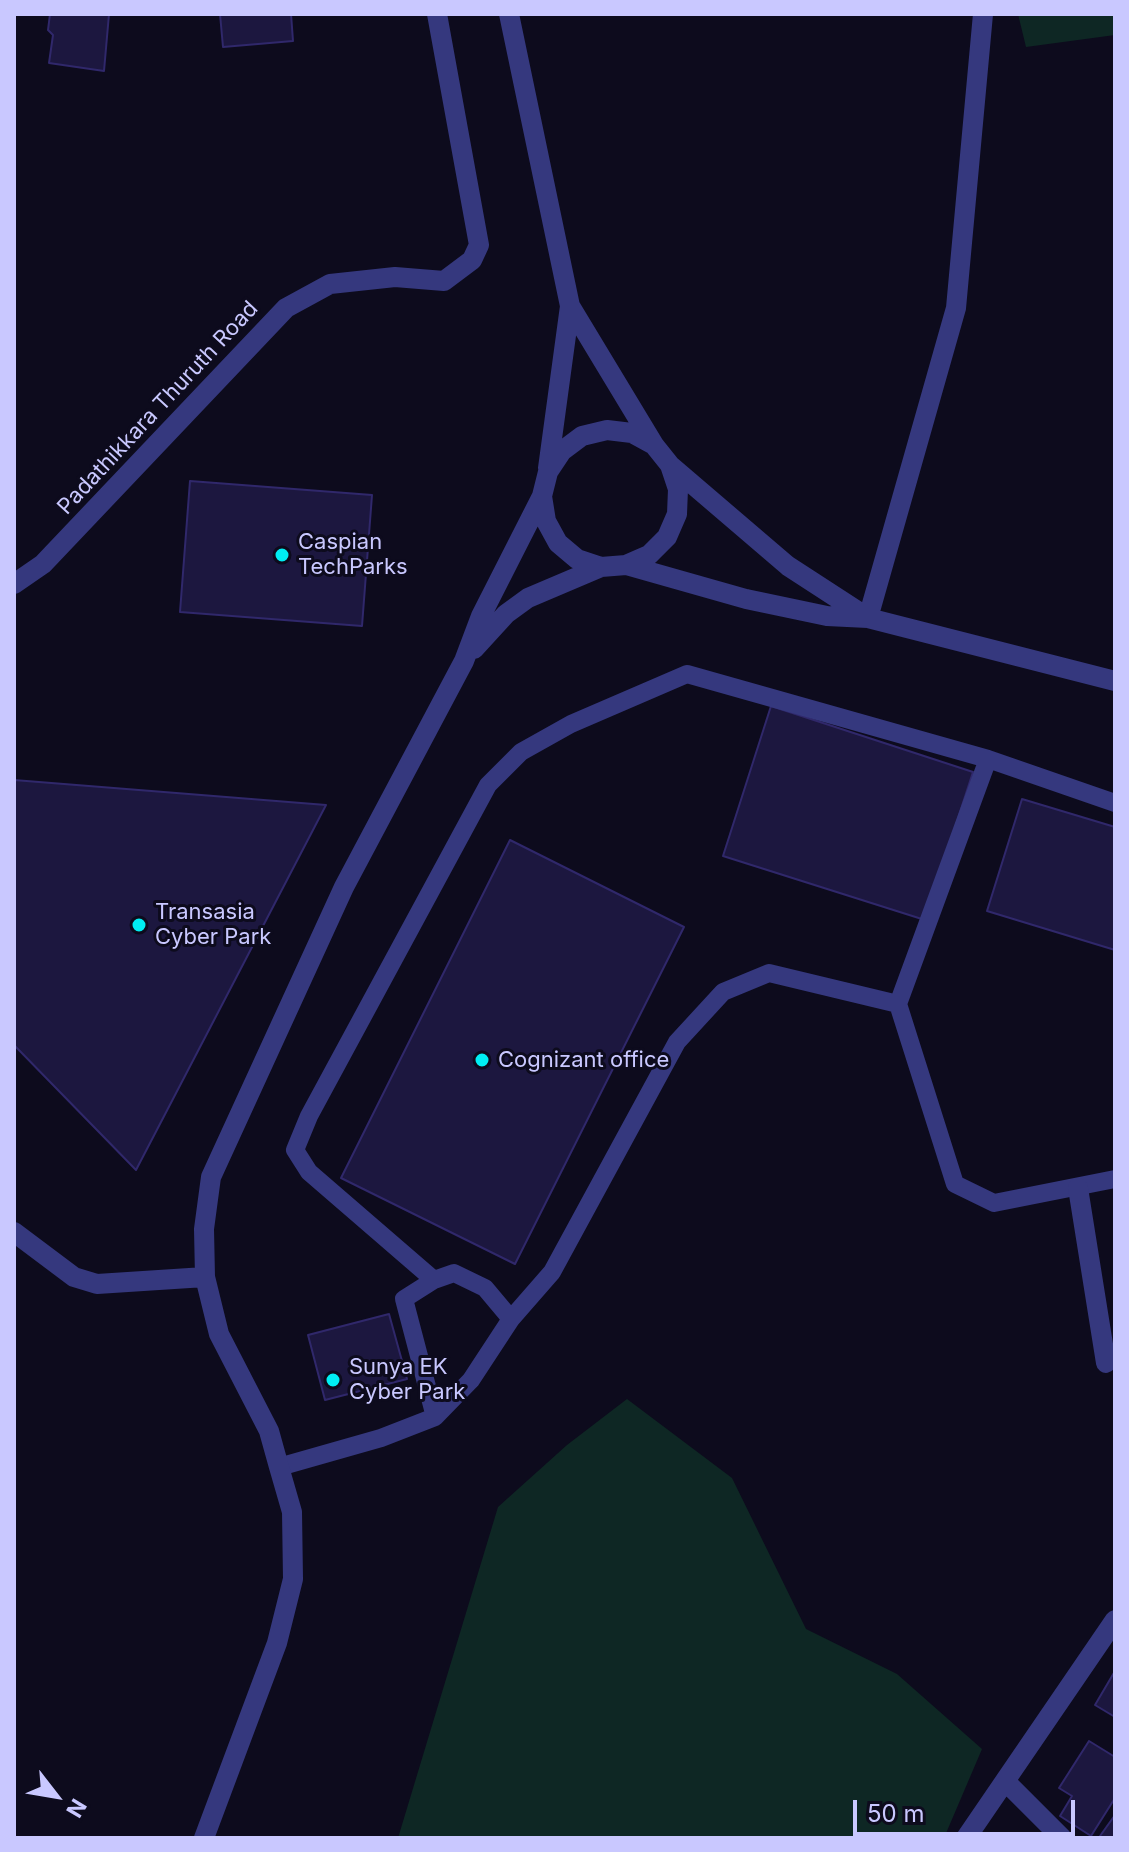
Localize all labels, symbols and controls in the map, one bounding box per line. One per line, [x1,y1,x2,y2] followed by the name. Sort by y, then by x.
[52,296,264,520] street label: Padathikkara Thuruth Road
[298,529,408,580] place label: Caspian TechParks
[273,546,291,564] marker: Caspian TechParks
[155,899,271,950] place label: Transasia Cyber Park
[130,916,148,934] marker: Transasia Cyber Park
[498,1047,669,1073] place label: Cognizant office
[473,1051,491,1069] marker: Cognizant office
[349,1354,465,1406] place label: Sunya EK Cyber Park
[324,1371,342,1389] marker: Sunya EK Cyber Park
[16,1756,96,1836] north arrow
[857,1784,1079,1834] scale bar
[61,1794,92,1822] text: N
[867,1799,925,1828] text: 50 m

